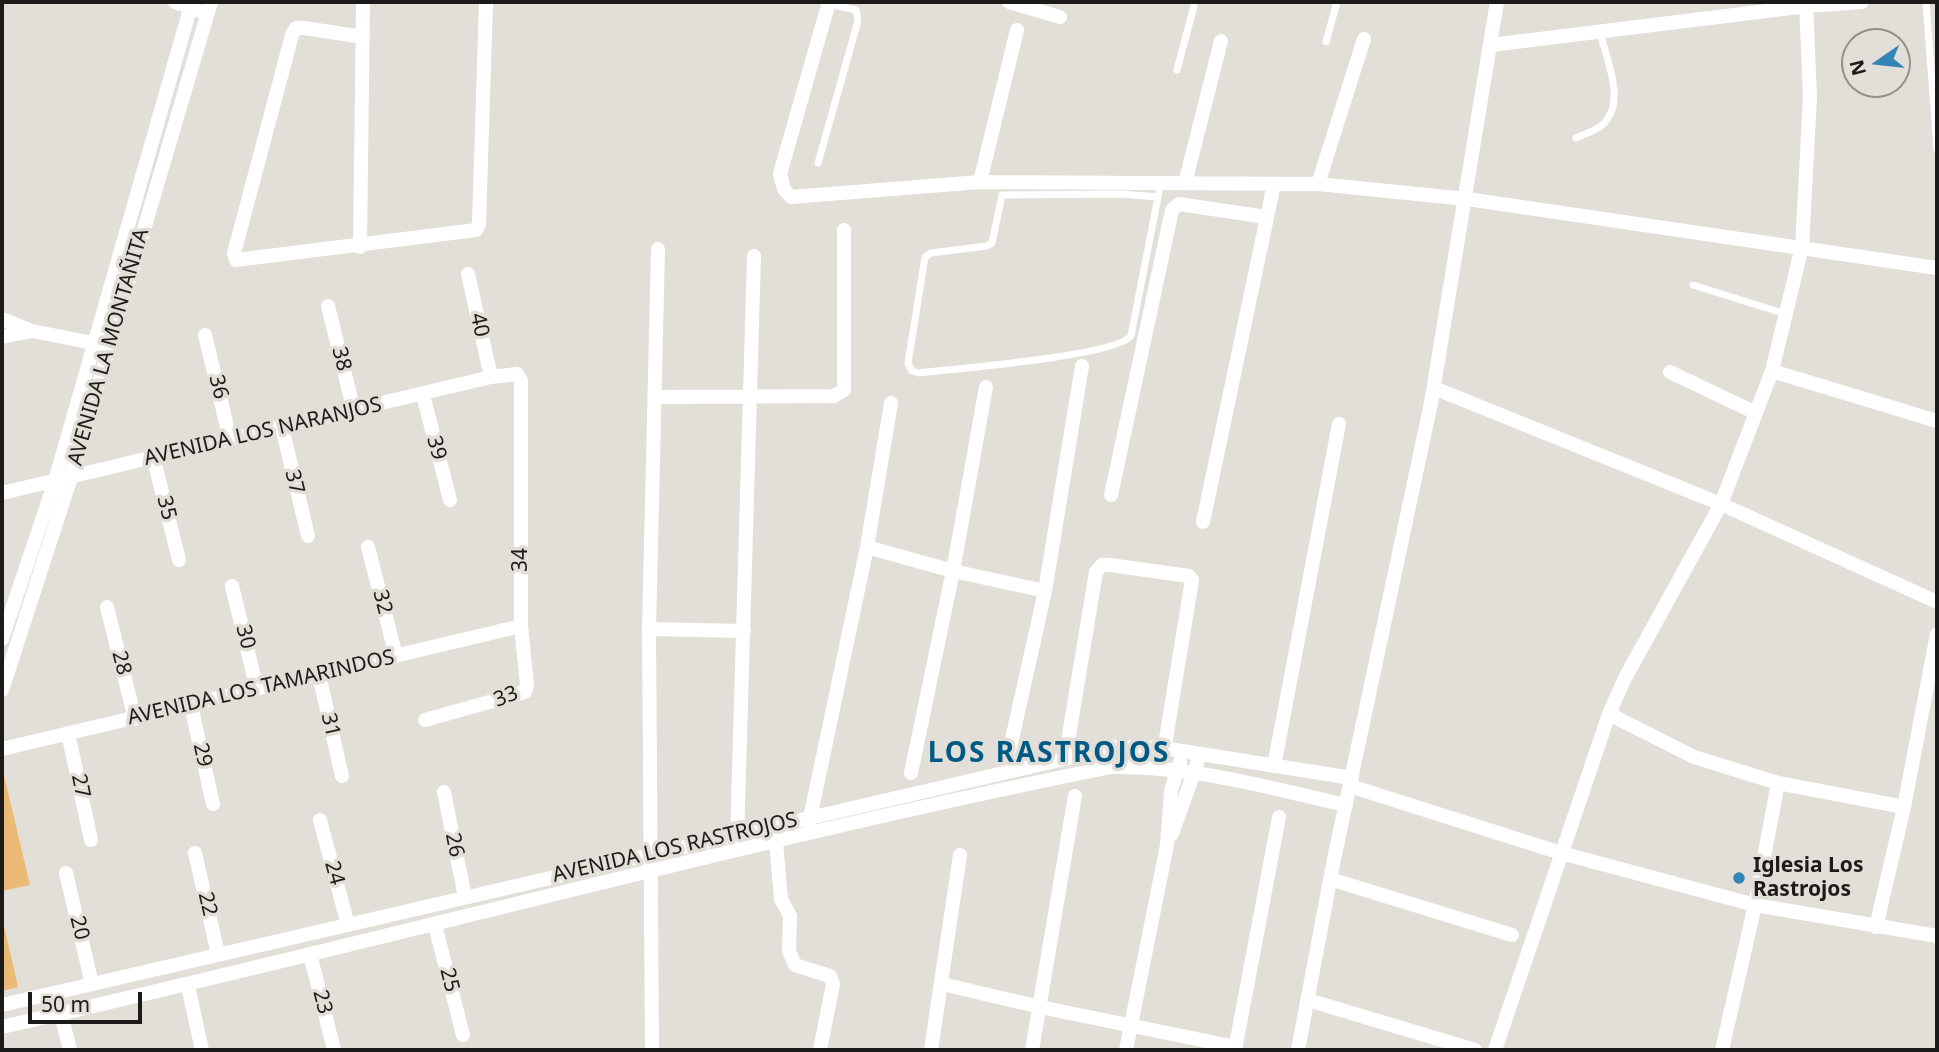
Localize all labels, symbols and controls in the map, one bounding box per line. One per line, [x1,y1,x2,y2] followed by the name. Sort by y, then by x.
[1841,28,1911,98] north arrow
[1843,57,1872,78] text: N
[63,226,155,468] street label: AVENIDA LA MONTAÑITA
[464,311,494,339] street label: 40
[326,344,356,374] street label: 38
[203,372,233,402] street label: 36
[142,392,384,472] street label: AVENIDA LOS NARANJOS
[421,433,451,463] street label: 39
[279,467,309,497] street label: 37
[151,493,181,523] street label: 35
[508,548,534,572] street label: 34
[367,587,397,617] street label: 32
[230,622,260,652] street label: 30
[125,645,397,731] street label: AVENIDA LOS TAMARINDOS
[106,648,136,678] street label: 28
[490,681,522,713] street label: 33
[315,710,345,740] street label: 31
[929,737,1169,771] district label: LOS RASTROJOS
[187,740,217,770] street label: 29
[65,772,95,800] street label: 27
[550,808,800,888] street label: AVENIDA LOS RASTROJOS
[439,831,469,859] street label: 26
[1753,853,1864,903] place label: Iglesia Los Rastrojos
[319,858,349,888] street label: 24
[1731,870,1747,886] marker: Iglesia Los Rastrojos
[192,889,222,919] street label: 22
[64,913,94,943] street label: 20
[434,965,464,995] street label: 25
[32,978,145,1022] scale bar
[307,987,337,1017] street label: 23
[41,990,90,1018] text: 50 m

